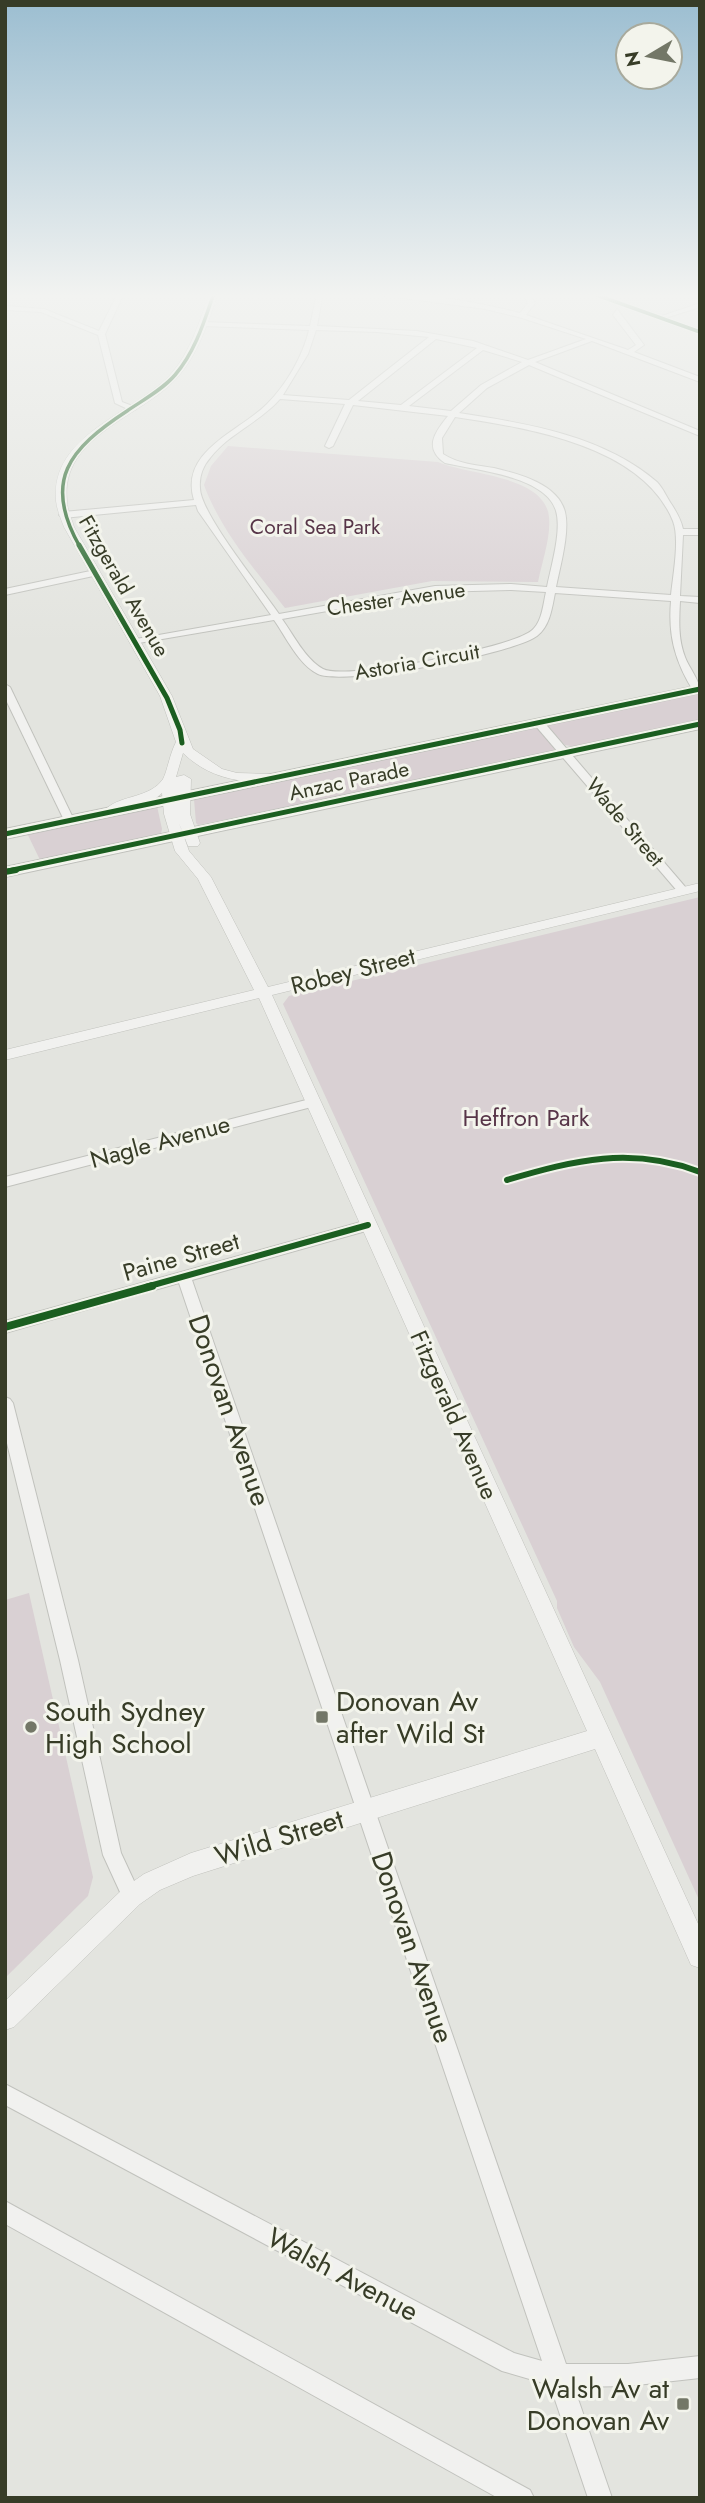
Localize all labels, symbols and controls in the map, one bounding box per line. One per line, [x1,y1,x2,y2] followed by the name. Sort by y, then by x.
[614,21,684,91] north arrow
[618,49,647,69] text: N
[71,510,177,662] street label: Fitzgerald Avenue
[250,512,381,542] park label: Coral Sea Park
[325,574,467,624] street label: Chester Avenue
[352,636,482,688] street label: Astoria Circuit
[286,754,412,808] street label: Anzac Parade
[579,771,671,873] street label: Wade Street
[287,938,419,1003] street label: Robey Street
[463,1100,590,1135] park label: Heffron Park
[86,1106,234,1177] street label: Nagle Avenue
[119,1223,243,1290] street label: Paine Street
[178,1309,281,1511] street label: Donovan Avenue
[402,1325,507,1505] street label: Fitzgerald Avenue
[336,1681,485,1754] place label: Donovan Av after Wild St
[45,1691,205,1764] place label: South Sydney High School
[314,1709,330,1725] marker: Donovan Av after Wild St
[23,1719,39,1735] marker: South Sydney High School
[210,1798,349,1876] street label: Wild Street
[361,1846,464,2048] street label: Donovan Avenue
[260,2217,426,2332] street label: Walsh Avenue
[527,2368,670,2441] place label: Walsh Av at Donovan Av
[675,2396,691,2412] marker: Walsh Av at Donovan Av

